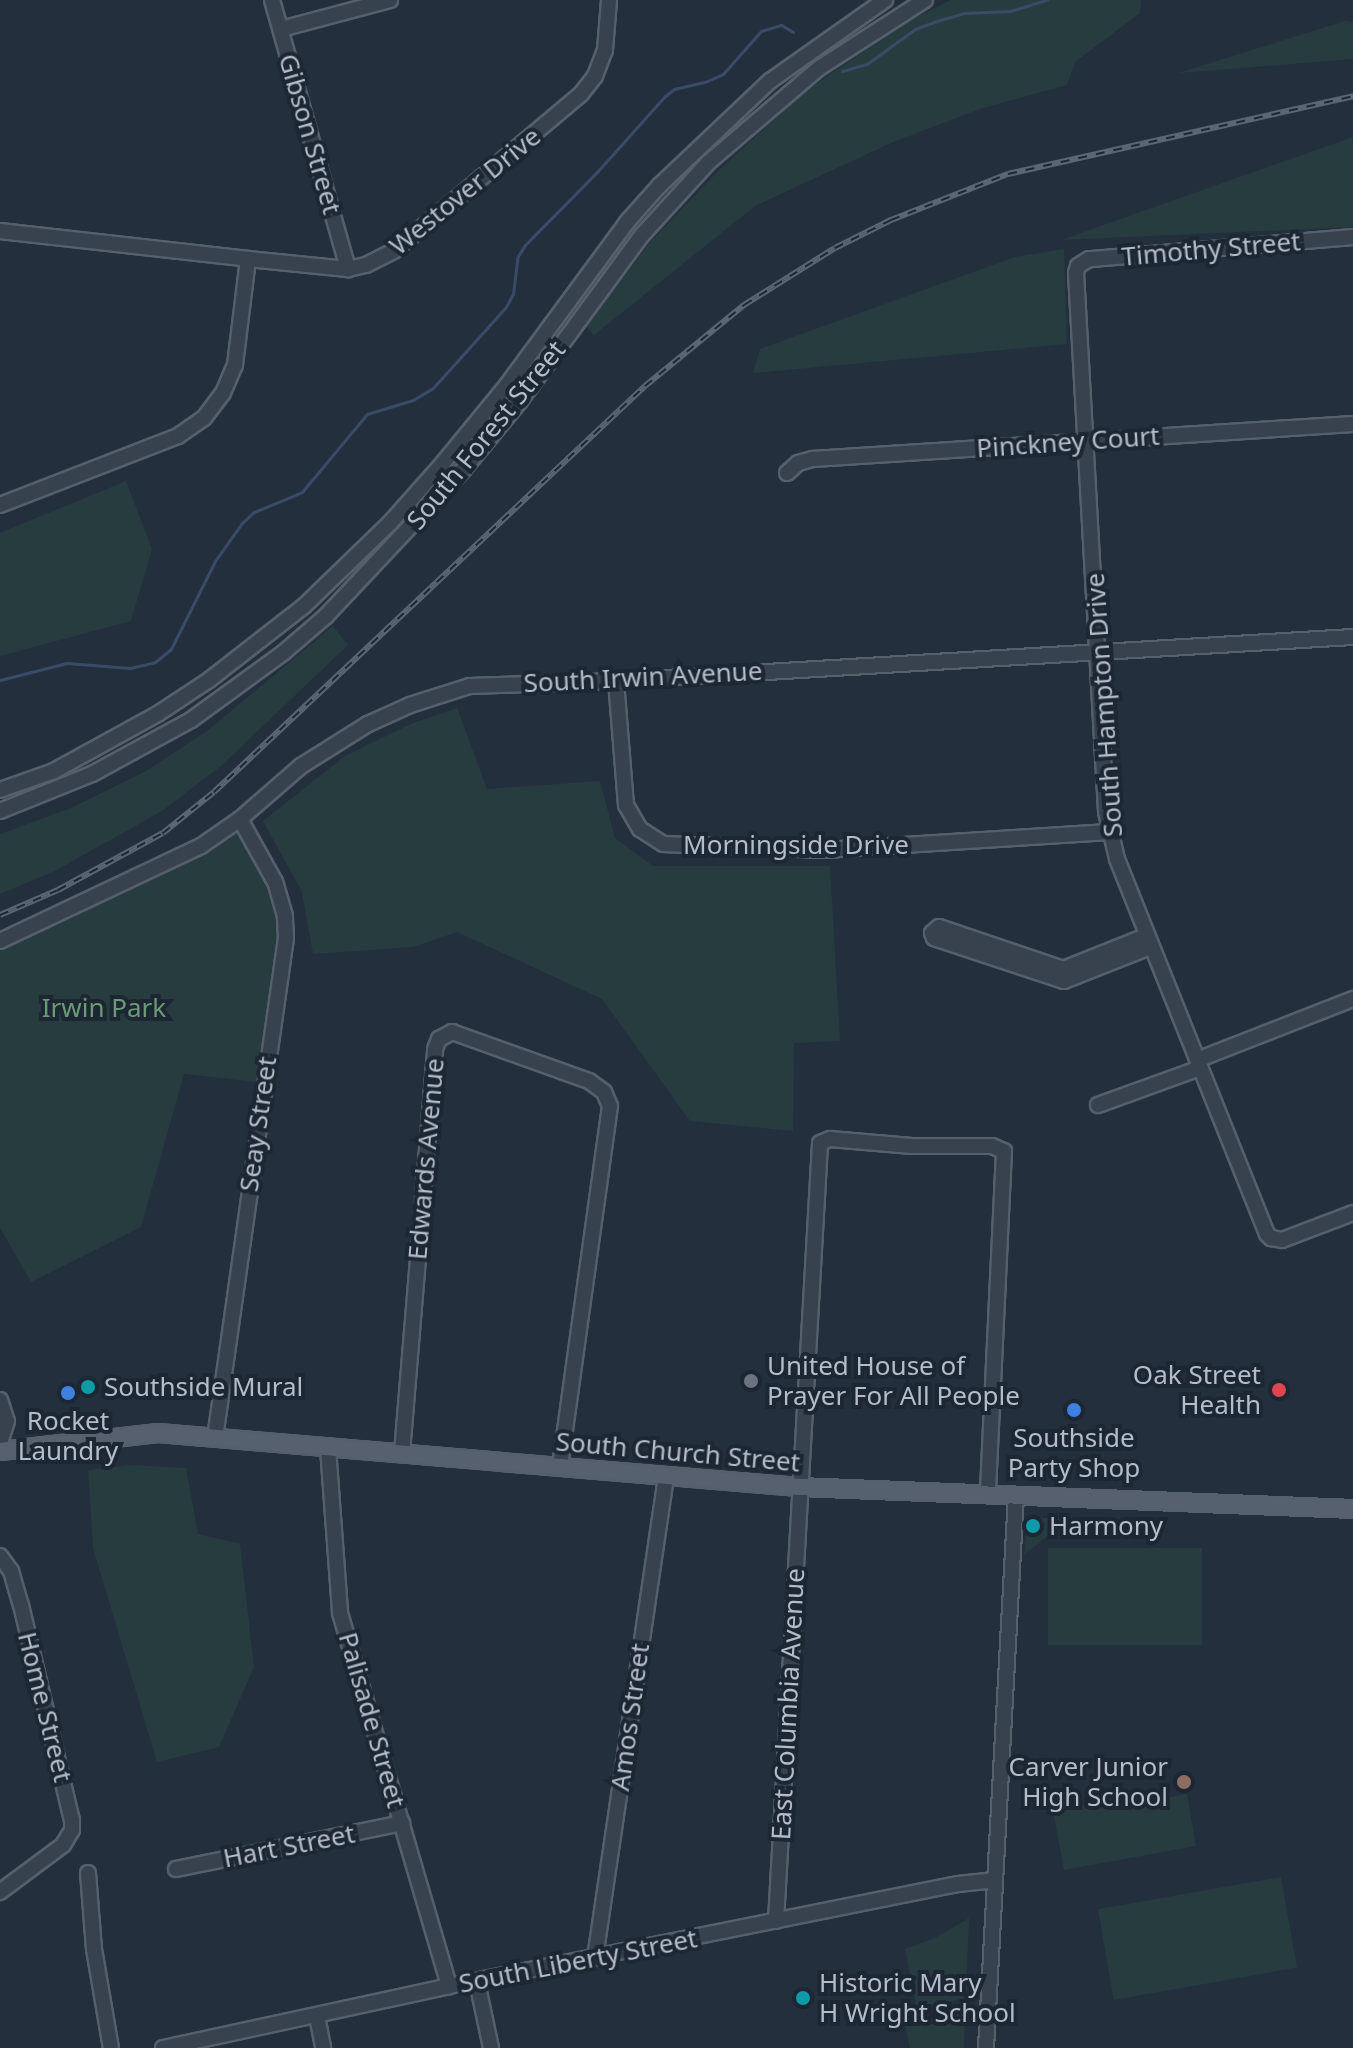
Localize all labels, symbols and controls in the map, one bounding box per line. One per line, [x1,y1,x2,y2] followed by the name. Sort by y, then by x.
[272,50,348,218] street label: Gibson Street
[383,121,547,261] street label: Westover Drive
[1120,226,1302,272] street label: Timothy Street
[400,334,572,536] street label: South Forest Street
[975,420,1161,464] street label: Pinckney Court
[1079,572,1129,838] street label: South Hampton Drive
[523,655,763,699] street label: South Irwin Avenue
[683,829,909,861] street label: Morningside Drive
[42,992,166,1024] park label: Irwin Park
[233,1054,283,1194] street label: Seay Street
[402,1057,450,1261] street label: Edwards Avenue
[767,1350,1020,1412] place label: United House of Prayer For All People
[1133,1359,1261,1420] place label: Oak Street Health
[104,1371,303,1403] place label: Southside Mural
[742,1372,760,1390] marker: United House of Prayer For All People
[79,1378,97,1396] marker: Southside Mural
[1268,1379,1290,1401] marker: Oak Street Health
[59,1384,77,1402] marker: Rocket Laundry
[1065,1401,1083,1419] marker: Southside Party Shop
[18,1405,118,1466] place label: Rocket Laundry
[1008,1422,1140,1484] place label: Southside Party Shop
[555,1426,801,1478] street label: South Church Street
[1049,1510,1163,1542] place label: Harmony
[1024,1517,1042,1535] marker: Harmony
[765,1567,811,1841] street label: East Columbia Avenue
[11,1629,79,1785] street label: Home Street
[332,1629,412,1811] street label: Palisade Street
[604,1641,656,1793] street label: Amos Street
[1008,1751,1168,1812] place label: Carver Junior High School
[1175,1773,1193,1791] marker: Carver Junior High School
[221,1818,357,1874] street label: Hart Street
[456,1923,700,1999] street label: South Liberty Street
[819,1967,1016,2028] place label: Historic Mary H Wright School
[794,1989,812,2007] marker: Historic Mary H Wright School

